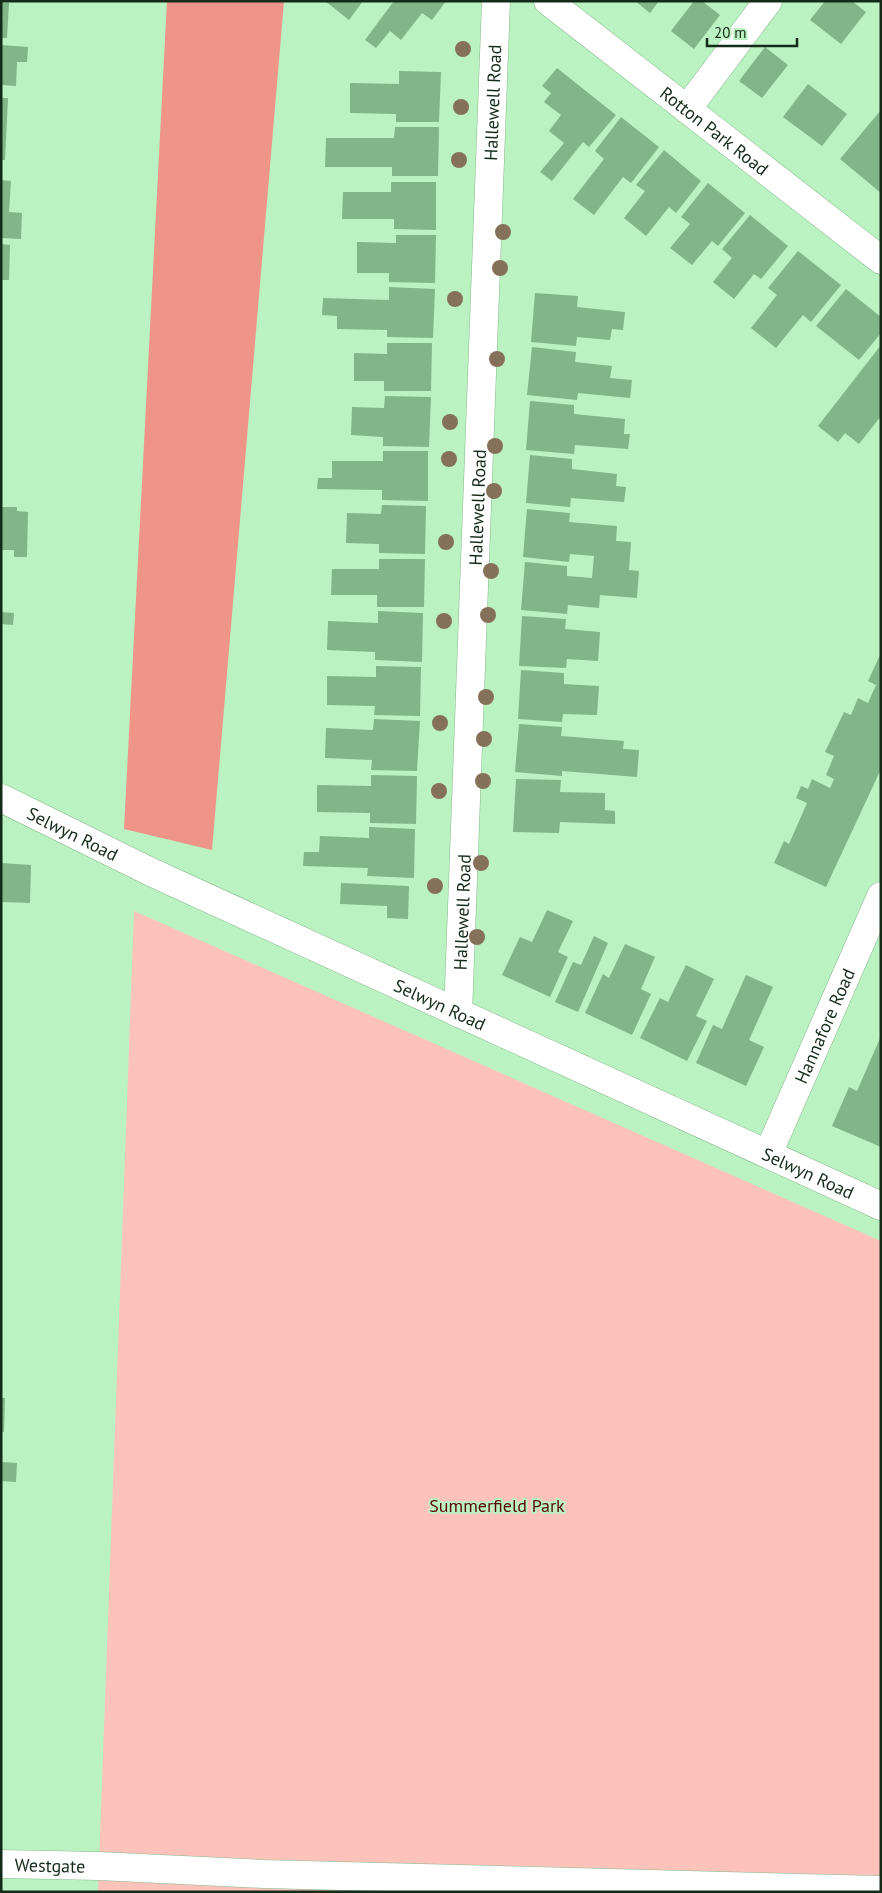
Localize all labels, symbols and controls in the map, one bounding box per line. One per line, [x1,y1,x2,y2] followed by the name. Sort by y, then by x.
[707,15,797,47] scale bar
[714,23,747,42] text: 20 m
[479,44,506,161] street label: Hallewell Road
[656,81,773,180] street label: Rotton Park Road
[463,449,491,566] street label: Hallewell Road
[23,801,122,866] street label: Selwyn Road
[448,854,475,971] street label: Hallewell Road
[789,965,859,1087] street label: Hannafore Road
[390,973,490,1035] street label: Selwyn Road
[759,1142,858,1204] street label: Selwyn Road
[429,1494,565,1517] park label: Summerfield Park
[15,1853,85,1877] street label: Westgate

